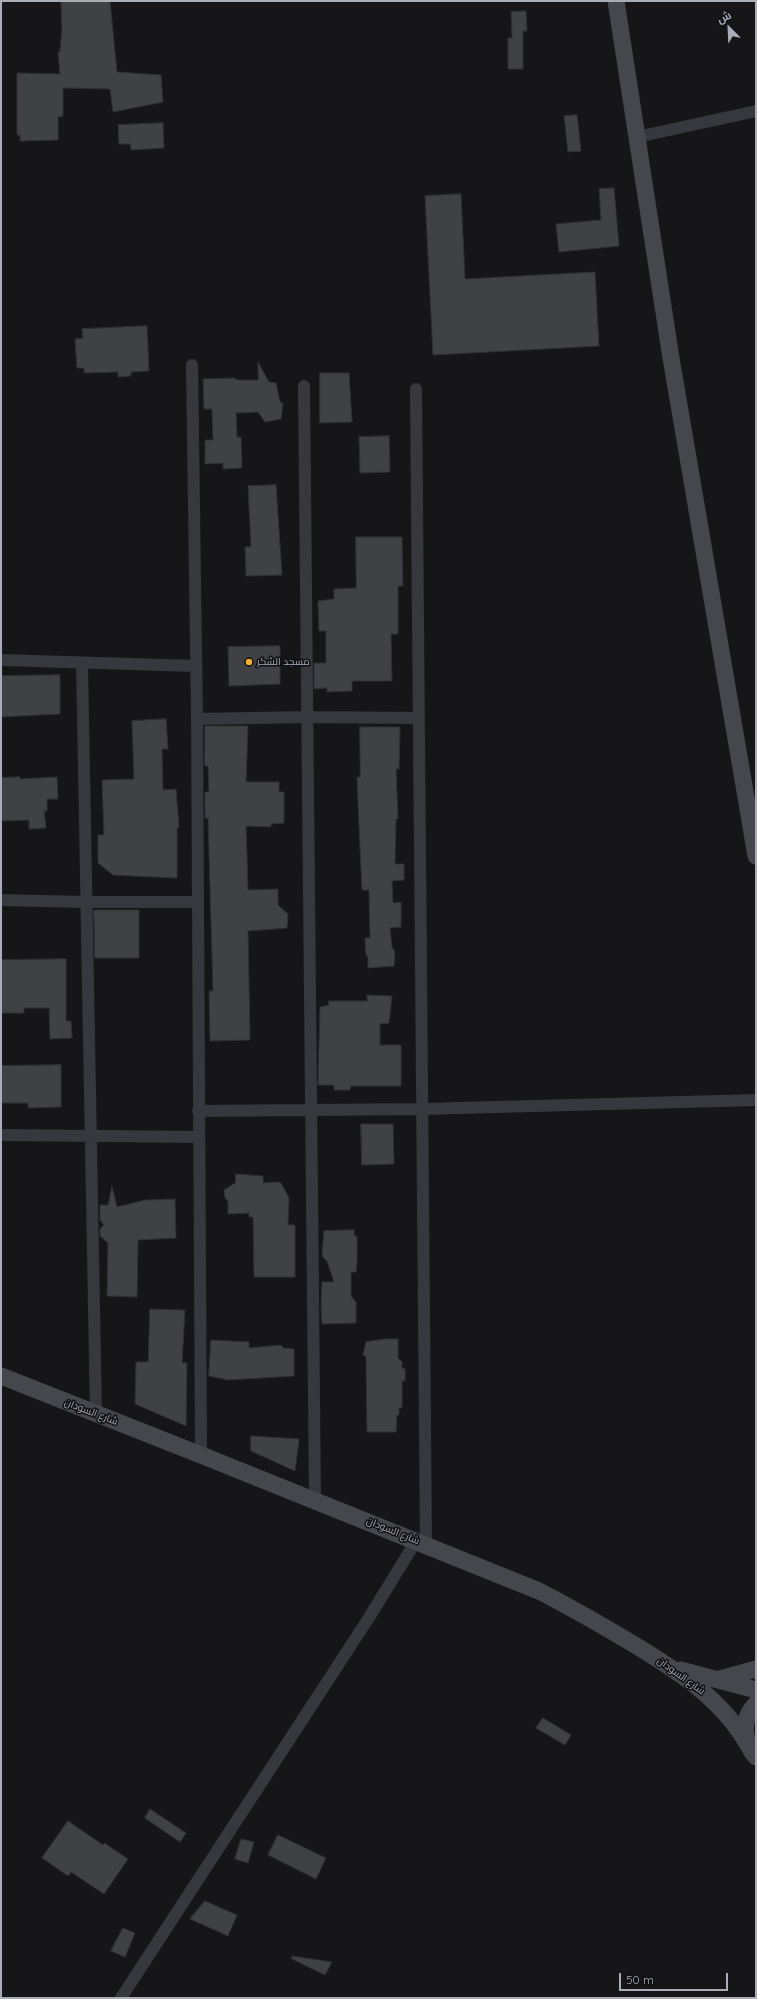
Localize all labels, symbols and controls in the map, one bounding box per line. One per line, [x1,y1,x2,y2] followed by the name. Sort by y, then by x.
[709,8,749,48] north arrow
[715,8,733,26] text: ش
[257,656,310,668] place label: مسجد الشكر
[244,657,254,667] marker: مسجد الشكر
[63,1396,119,1428] street label: شارع السودان
[365,1515,421,1547] street label: شارع السودان
[655,1655,707,1697] street label: شارع السودان
[621,1965,730,1991] scale bar
[626,1972,654,1987] text: 50 m

